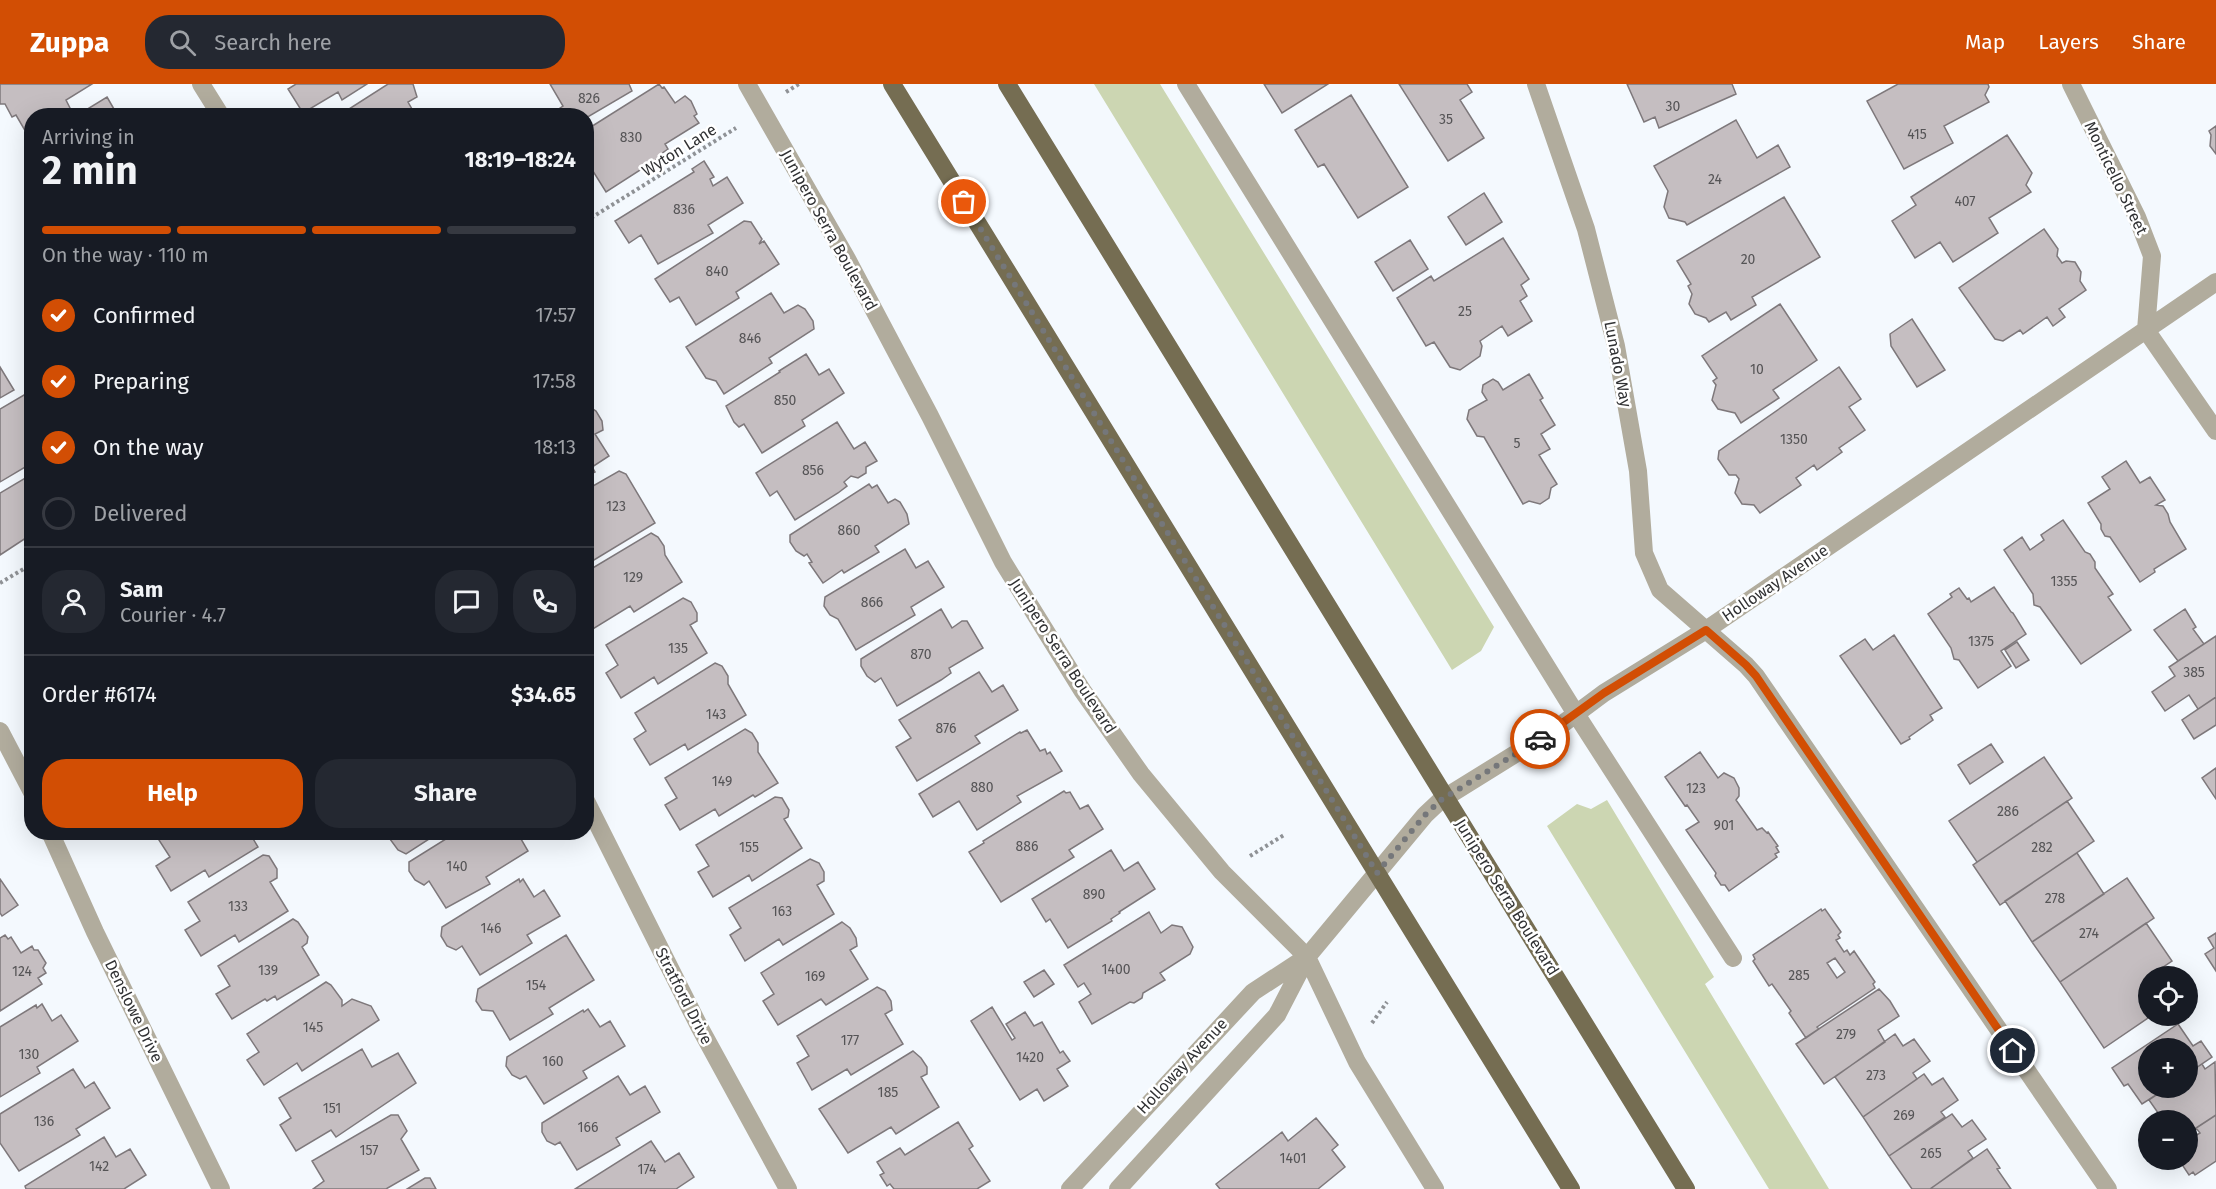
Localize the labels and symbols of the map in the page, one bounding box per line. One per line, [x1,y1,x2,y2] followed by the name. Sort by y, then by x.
[578,90,600,107] house number: 826
[1666,98,1681,115] house number: 30
[1439,111,1453,128] house number: 35
[2080,118,2152,238] street label: Monticello Street
[638,120,720,180] street label: Wyton Lane
[1907,126,1927,143] house number: 415
[620,129,642,146] house number: 830
[777,146,881,314] street label: Junipero Serra Boulevard
[1708,171,1723,188] house number: 24
[938,176,989,227] pin
[1954,193,1976,210] house number: 407
[673,201,695,218] house number: 836
[1741,251,1756,268] house number: 20
[706,263,729,280] house number: 840
[1458,303,1472,320] house number: 25
[1600,319,1636,409] street label: Lunado Way
[739,330,761,347] house number: 846
[1750,361,1764,378] house number: 10
[774,392,796,409] house number: 850
[1780,431,1808,448] house number: 1350
[1513,435,1521,452] house number: 5
[802,462,824,479] house number: 856
[606,498,626,515] house number: 123
[838,522,861,539] house number: 860
[1718,541,1832,625] street label: Holloway Avenue
[623,569,643,586] house number: 129
[2050,573,2078,590] house number: 1355
[1006,575,1120,737] street label: Junipero Serra Boulevard
[861,594,883,611] house number: 866
[1968,633,1994,650] house number: 1375
[668,640,688,657] house number: 135
[910,646,932,663] house number: 870
[2183,664,2205,681] house number: 385
[706,706,726,723] house number: 143
[1510,709,1570,769] courier
[936,720,956,737] house number: 876
[712,773,732,790] house number: 149
[970,779,994,796] house number: 880
[1686,780,1706,797] house number: 123
[1997,803,2019,820] house number: 286
[1451,815,1563,979] street label: Junipero Serra Boulevard
[1714,817,1734,834] house number: 901
[1016,838,1038,855] house number: 886
[739,839,759,856] house number: 155
[2031,839,2053,856] house number: 282
[446,858,468,875] house number: 140
[1083,886,1106,903] house number: 890
[2045,890,2065,907] house number: 278
[228,898,248,915] house number: 133
[772,903,792,920] house number: 163
[481,920,501,937] house number: 146
[2079,925,2099,942] house number: 274
[651,944,717,1048] street label: Stratford Drive
[101,957,167,1065] street label: Denslowe Drive
[1101,961,1131,978] house number: 1400
[258,962,278,979] house number: 139
[12,963,33,980] house number: 124
[1788,967,1810,984] house number: 285
[805,968,825,985] house number: 169
[526,977,547,994] house number: 154
[1133,1014,1231,1118] street label: Holloway Avenue
[303,1019,323,1036] house number: 145
[1987,1025,2038,1076] pin
[1836,1026,1856,1043] house number: 279
[841,1032,859,1049] house number: 177
[19,1046,40,1063] house number: 130
[1016,1049,1044,1066] house number: 1420
[542,1053,564,1070] house number: 160
[1866,1067,1886,1084] house number: 273
[878,1084,898,1101] house number: 185
[323,1100,341,1117] house number: 151
[1893,1107,1915,1124] house number: 269
[34,1113,54,1130] house number: 136
[578,1119,599,1136] house number: 166
[360,1142,378,1159] house number: 157
[1920,1145,1942,1162] house number: 265
[1279,1150,1307,1167] house number: 1401
[89,1158,109,1175] house number: 142
[637,1161,657,1178] house number: 174

